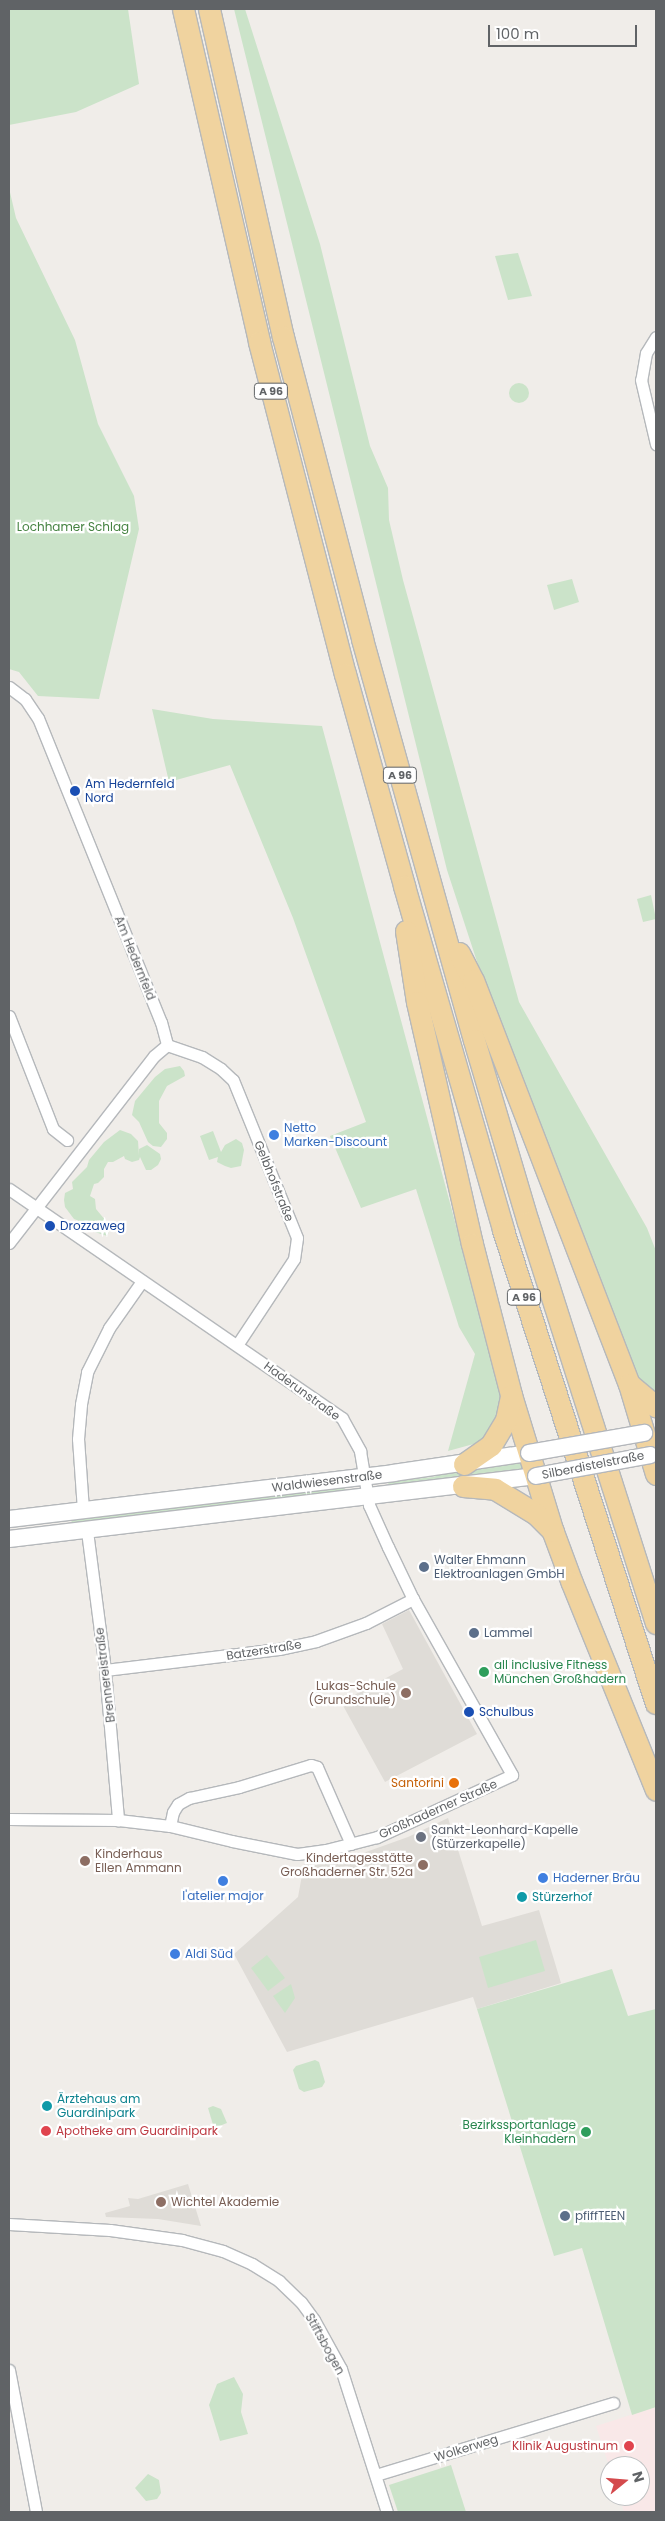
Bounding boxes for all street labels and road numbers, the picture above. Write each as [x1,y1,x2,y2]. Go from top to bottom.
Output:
road number: A 96 [254,382,288,400]
road number: A 96 [382,766,418,784]
street label: Am Hedernfeld [112,914,158,1002]
street label: Gelbhofstraße [251,1138,297,1224]
road number: A 96 [506,1288,542,1305]
street label: Haderunstraße [261,1359,343,1423]
street label: Silberdistelstraße [541,1448,645,1482]
street label: Waldwiesenstraße [271,1467,383,1495]
street label: Brennereistraße [92,1627,118,1723]
street label: Batzerstraße [225,1637,303,1663]
street label: Großhaderner Straße [377,1776,499,1842]
street label: Stiftsbogen [302,2311,348,2377]
street label: Wolkerweg [432,2431,500,2465]

